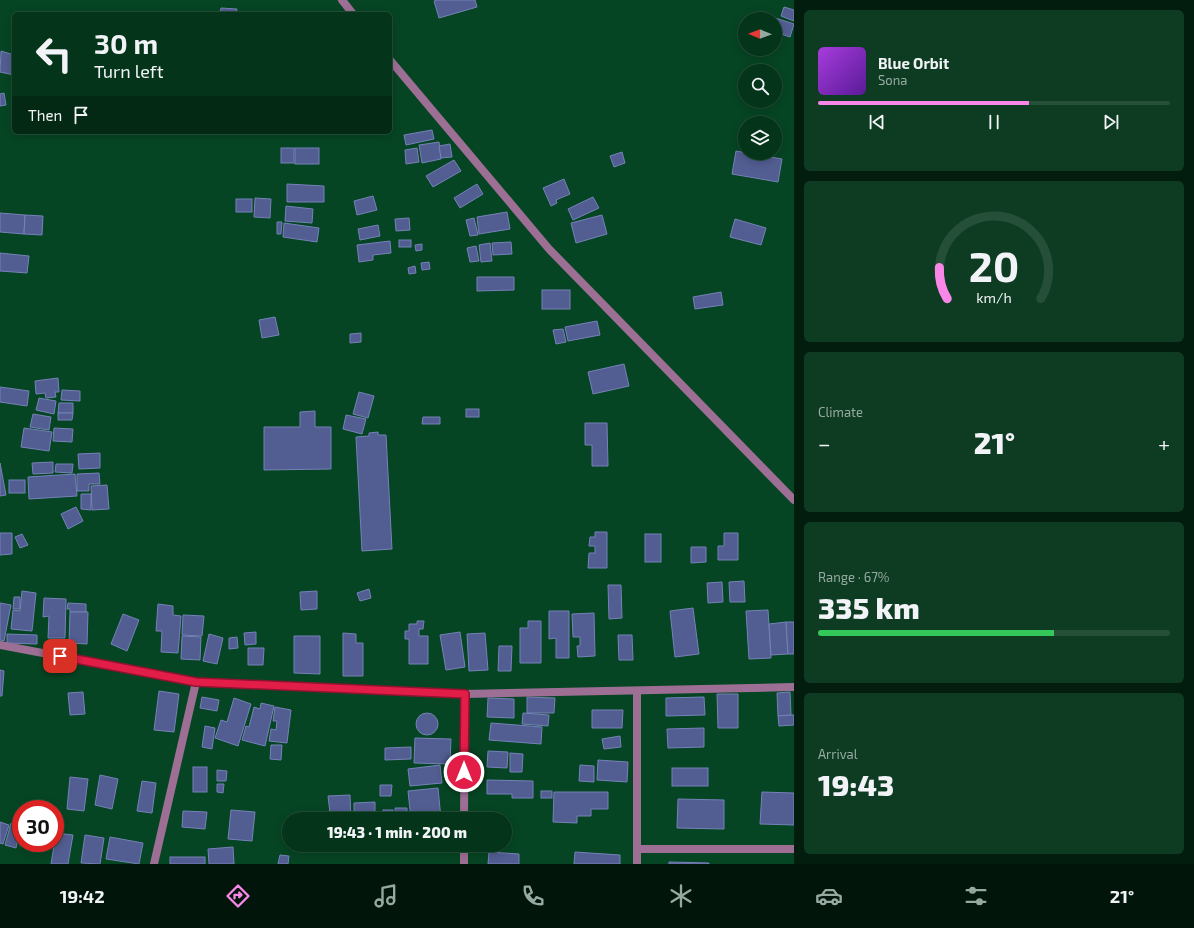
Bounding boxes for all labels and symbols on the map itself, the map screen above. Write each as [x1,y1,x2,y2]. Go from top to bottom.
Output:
north arrow [738,12,782,56]
pin [43,639,77,673]
position arrow [443,751,485,793]
speed limit sign: 30 [12,800,64,852]

